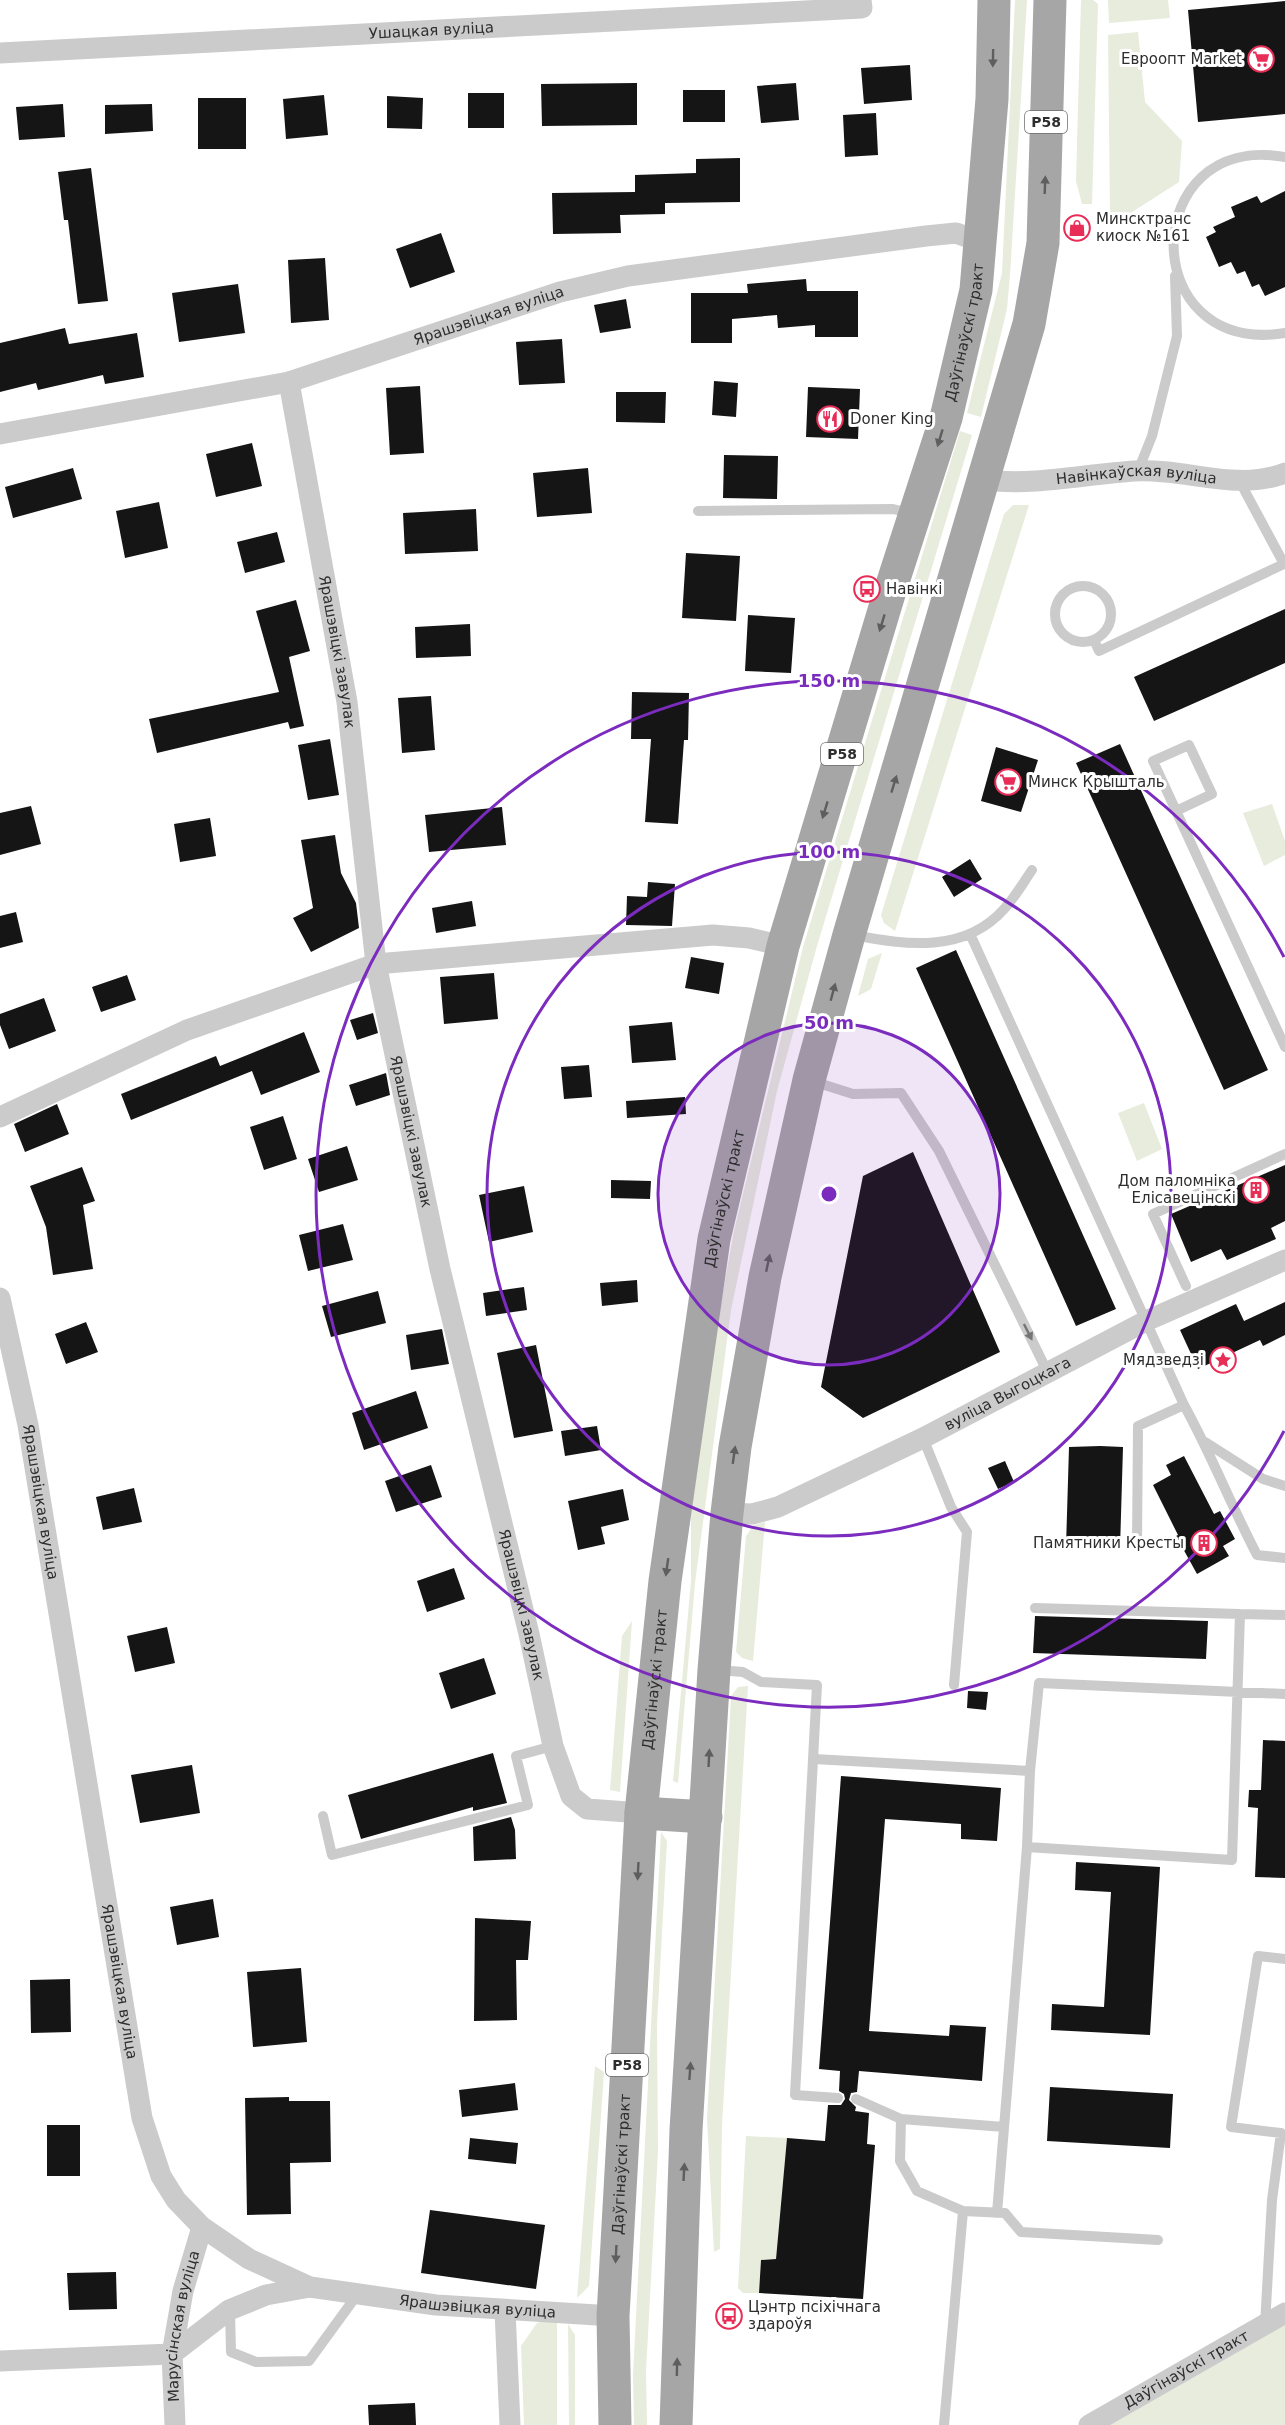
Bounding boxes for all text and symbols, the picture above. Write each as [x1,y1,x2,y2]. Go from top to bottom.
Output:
street label: Ушацкая вуліца [368,18,494,43]
supermarket icon: Евроопт Market [1246,44,1276,74]
one-way arrow [988,49,998,68]
place label: Евроопт Market [1121,50,1242,68]
road number: Р58 [1025,111,1067,133]
one-way arrow [1040,175,1049,194]
place label: Минсктранс киоск №161 [1096,210,1191,245]
shop icon: Минсктранс киоск №161 [1062,213,1092,243]
street label: Даўгінаўскі тракт [941,262,987,403]
street label: Ярашэвіцкая вуліца [411,282,566,349]
restaurant icon: Doner King [815,404,845,434]
place label: Doner King [850,410,933,428]
one-way arrow [935,429,944,447]
street label: Навінкаўская вуліца [1055,462,1218,488]
street label: Ярашэвіцкі завулак [315,574,359,729]
bus stop icon: Навінкі [852,574,882,604]
place label: Навінкі [886,580,943,598]
one-way arrow [877,614,886,632]
text: 150 m [798,670,860,691]
road number: Р58 [821,743,863,765]
supermarket icon: Минск Крышталь [993,767,1023,797]
place label: Минск Крышталь [1028,773,1165,791]
one-way arrow [890,775,899,793]
one-way arrow [820,801,829,819]
text: 100 m [798,841,860,862]
one-way arrow [829,982,838,1000]
text: 50 m [804,1012,854,1033]
street label: Ярашэвіцкі завулак [386,1054,436,1209]
street label: Даўгінаўскі тракт [701,1128,749,1269]
place label: Дом паломніка Елісавецінскі [1118,1172,1236,1207]
building icon: Дом паломніка Елісавецінскі [1241,1175,1271,1205]
centre of rings [819,1184,839,1204]
one-way arrow [764,1253,773,1272]
one-way arrow [1023,1324,1033,1341]
place icon: Мядзведзі [1208,1345,1238,1375]
place label: Мядзведзі [1123,1351,1204,1369]
street label: вуліца Выгоцкага [941,1353,1074,1434]
street label: Ярашэвіцкая вуліца [19,1423,62,1581]
one-way arrow [730,1445,739,1464]
street label: Ярашэвіцкі завулак [495,1527,548,1682]
building icon: Памятники Кресты [1189,1528,1219,1558]
place label: Памятники Кресты [1033,1534,1184,1552]
one-way arrow [662,1558,671,1577]
street label: Даўгінаўскі тракт [639,1608,671,1751]
one-way arrow [705,1749,714,1768]
one-way arrow [634,1862,643,1881]
street label: Ярашэвіцкая вуліца [98,1902,141,2061]
road number: Р58 [606,2054,648,2076]
one-way arrow [685,2062,694,2081]
street label: Даўгінаўскі тракт [609,2093,634,2235]
one-way arrow [680,2162,689,2181]
one-way arrow [612,2245,621,2264]
street label: Марусінская вуліца [163,2248,204,2402]
street label: Ярашэвіцкая вуліца [398,2291,557,2321]
place label: Цэнтр псіхічнага здароўя [748,2298,881,2333]
bus stop icon: Цэнтр псіхічнага здароўя [714,2301,744,2331]
street label: Даўгінаўскі тракт [1120,2326,1252,2412]
one-way arrow [672,2357,681,2376]

